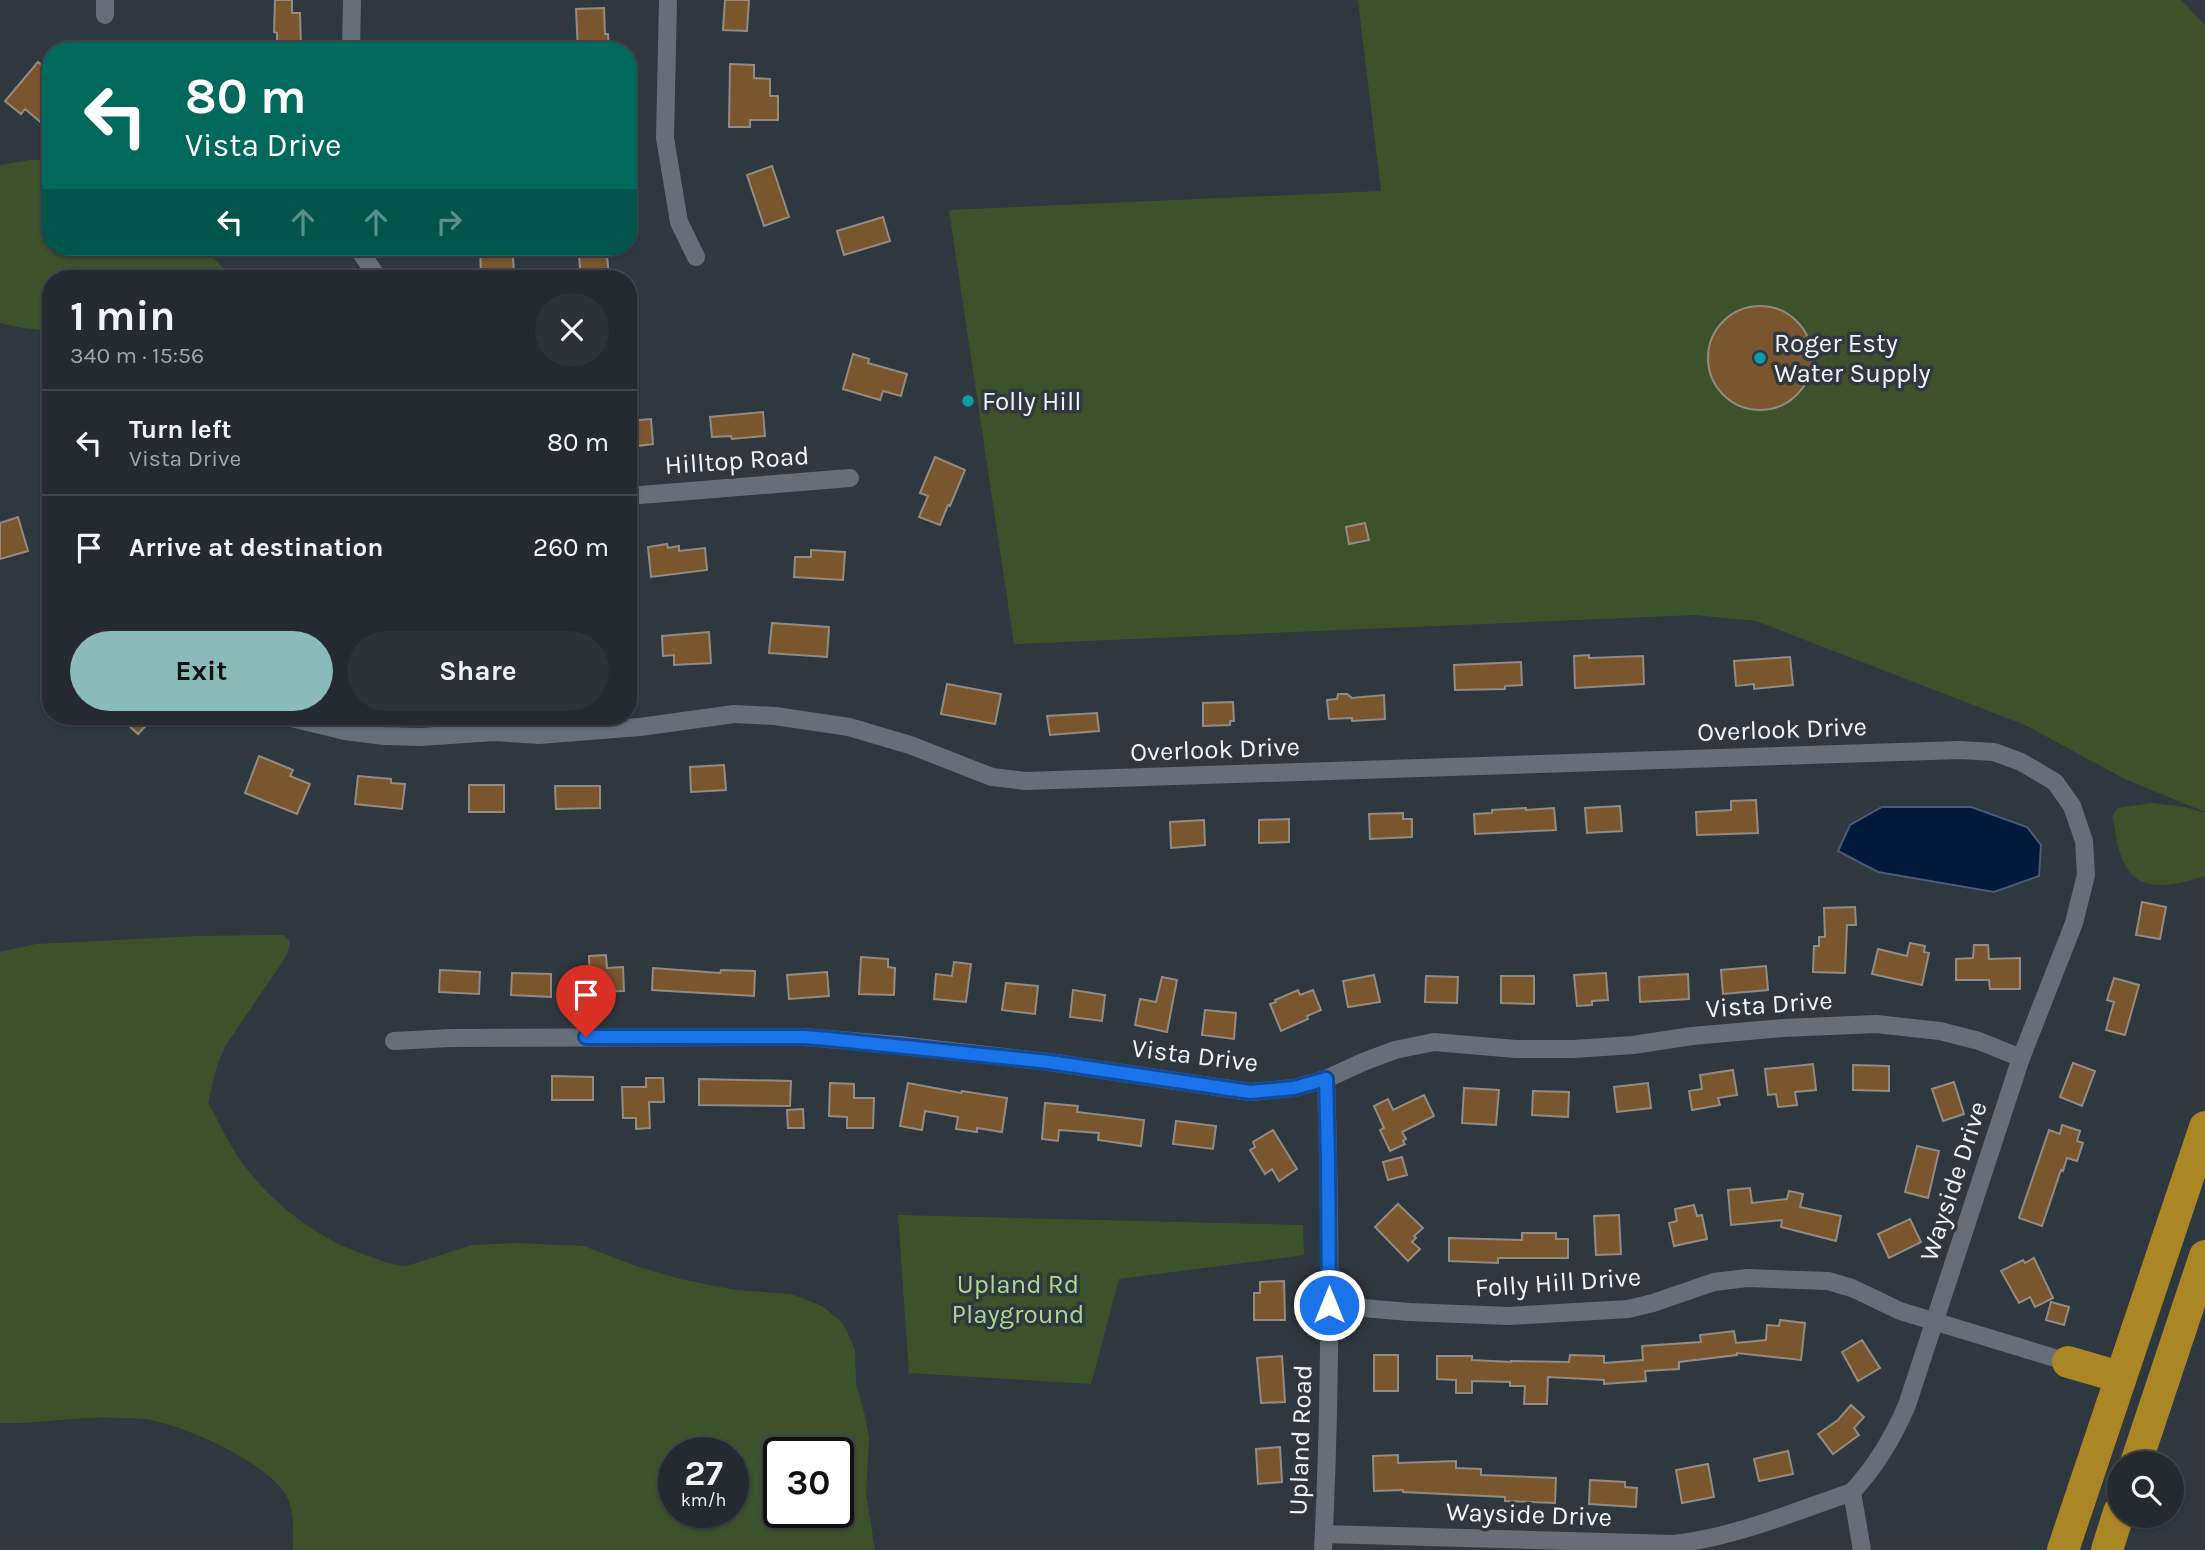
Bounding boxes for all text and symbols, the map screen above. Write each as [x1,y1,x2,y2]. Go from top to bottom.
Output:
text: 80 m [185,68,307,125]
icon: left [70,70,161,161]
text: Vista Drive [185,127,341,164]
icon: left [211,203,249,241]
icon: ahead [284,203,322,241]
icon: ahead [357,203,395,241]
icon: right [430,203,468,241]
text: 1 min [70,291,175,341]
button: close [535,293,609,367]
place label: Roger Esty Water Supply [1774,328,1931,389]
text: 340 m · 15:56 [70,342,204,369]
marker: Roger Esty Water Supply [1752,350,1768,366]
place label: Folly Hill [982,386,1082,417]
marker: Folly Hill [960,393,976,409]
text: Turn left [129,414,231,445]
icon: left [70,424,108,462]
text: 80 m [547,427,609,458]
street label: Hilltop Road [664,440,810,481]
text: Vista Drive [129,445,241,472]
icon: arrive [70,529,108,567]
text: Arrive at destination [129,532,383,563]
text: 260 m [533,532,609,563]
button: Exit [70,631,333,711]
button: Share [347,631,609,711]
street label: Overlook Drive [1697,711,1867,748]
street label: Overlook Drive [1130,731,1300,768]
pin [556,965,616,1037]
icon: arrive [567,976,605,1014]
street label: Vista Drive [1705,985,1833,1024]
street label: Vista Drive [1130,1032,1260,1079]
street label: Wayside Drive [1913,1097,1994,1265]
street label: Folly Hill Drive [1474,1261,1642,1304]
position arrow [1292,1268,1366,1342]
park label: Upland Rd Playground [951,1269,1085,1330]
street label: Upland Road [1282,1364,1319,1516]
speed limit sign: 30 [763,1437,854,1528]
map controls [2107,1451,2184,1528]
button: search [2107,1451,2184,1528]
text: 27 [684,1453,723,1494]
text: km/h [681,1489,726,1511]
street label: Wayside Drive [1446,1496,1612,1533]

